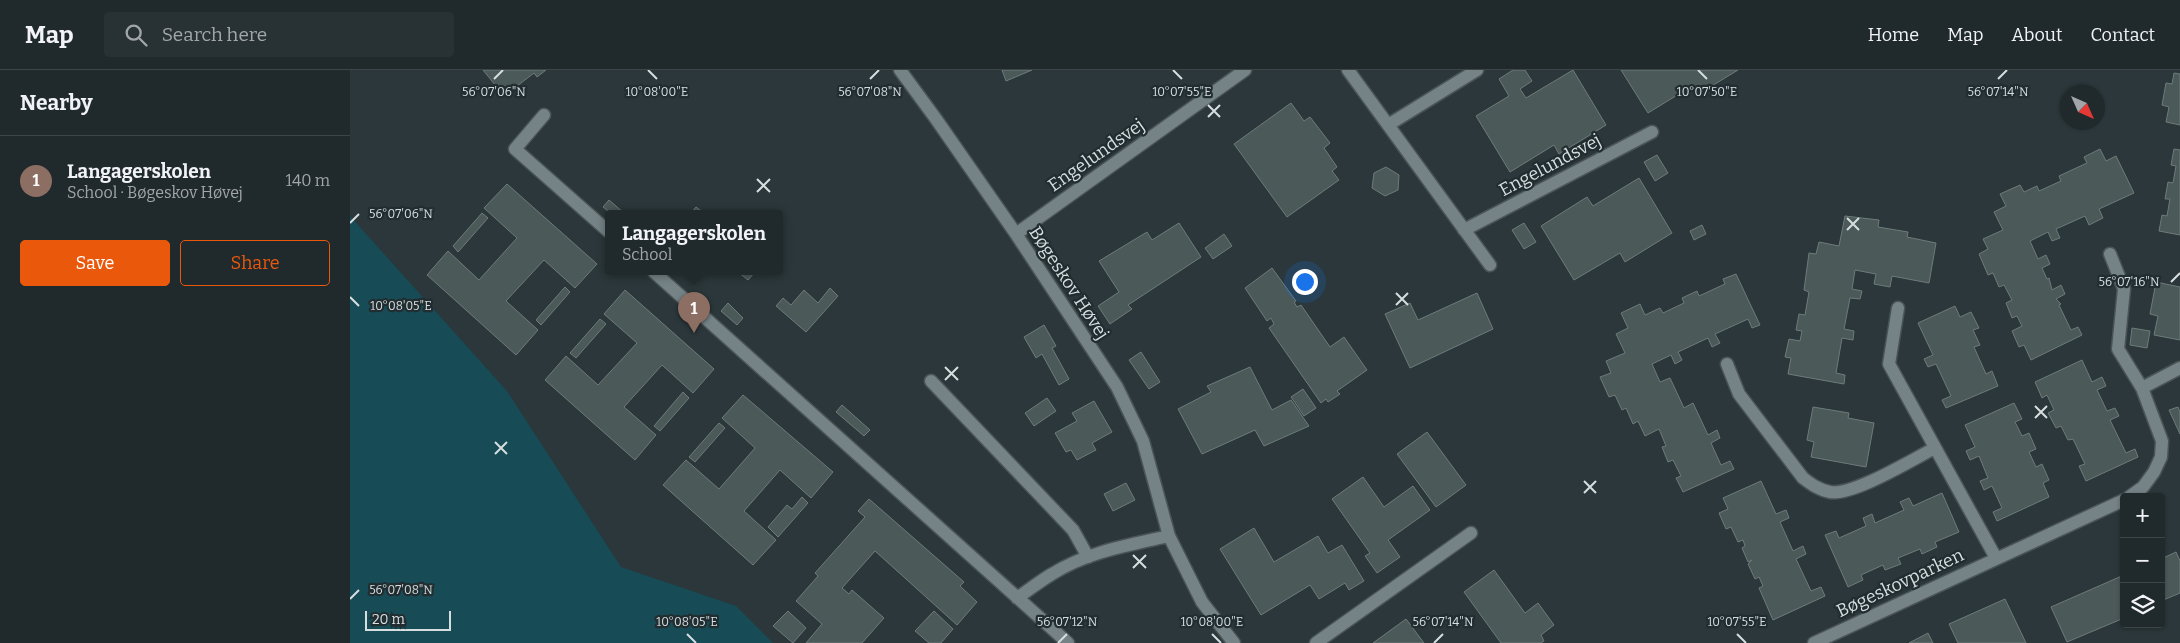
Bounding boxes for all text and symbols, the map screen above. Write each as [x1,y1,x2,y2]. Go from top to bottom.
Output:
search box [104,12,454,57]
text: Map [25,21,74,49]
icon: search [122,21,150,49]
text: Search here [162,23,267,46]
text: Home [1868,24,1919,46]
text: Map [1947,24,1983,46]
text: About [2011,24,2062,46]
text: Contact [2090,24,2155,46]
text: 56°07'06"N [462,85,526,99]
text: 10°08'00"E [626,85,688,99]
text: 56°07'08"N [838,85,902,99]
text: 10°07'55"E [1152,85,1212,99]
text: 10°07'50"E [1677,85,1737,99]
text: 56°07'14"N [1968,85,2029,99]
north arrow [2060,85,2105,130]
text: Nearby [20,90,93,116]
street label: Engelundsvej [1044,114,1148,196]
street label: Engelundsvej [1495,129,1605,201]
text: Langagerskolen [67,160,211,183]
text: 1 [33,171,39,190]
text: 140 m [285,171,330,190]
text: School · Bøgeskov Høvej [67,183,243,202]
text: 56°07'06"N [369,207,433,221]
popup [605,210,783,275]
text: Langagerskolen [622,222,766,245]
street label: Bøgeskov Høvej [1024,222,1114,344]
button: Save [20,240,170,286]
button: Share [180,240,330,286]
text: School [622,245,672,264]
your location [1292,269,1318,295]
text: 56°07'16"N [2099,275,2160,289]
pin: 1 [678,292,710,333]
text: 10°08'05"E [370,299,432,313]
map controls [2120,493,2165,628]
button: + [2120,493,2165,538]
button: − [2120,538,2165,583]
street label: Bøgeskovparken [1833,544,1968,622]
text: 56°07'08"N [369,583,433,597]
button: layers [2120,583,2165,628]
scale bar [365,608,451,631]
text: 20 m [372,611,405,628]
text: 10°08'05"E [656,615,718,629]
text: 56°07'12"N [1037,615,1098,629]
text: 10°08'00"E [1181,615,1243,629]
text: 56°07'14"N [1413,615,1474,629]
text: 10°07'55"E [1707,615,1767,629]

